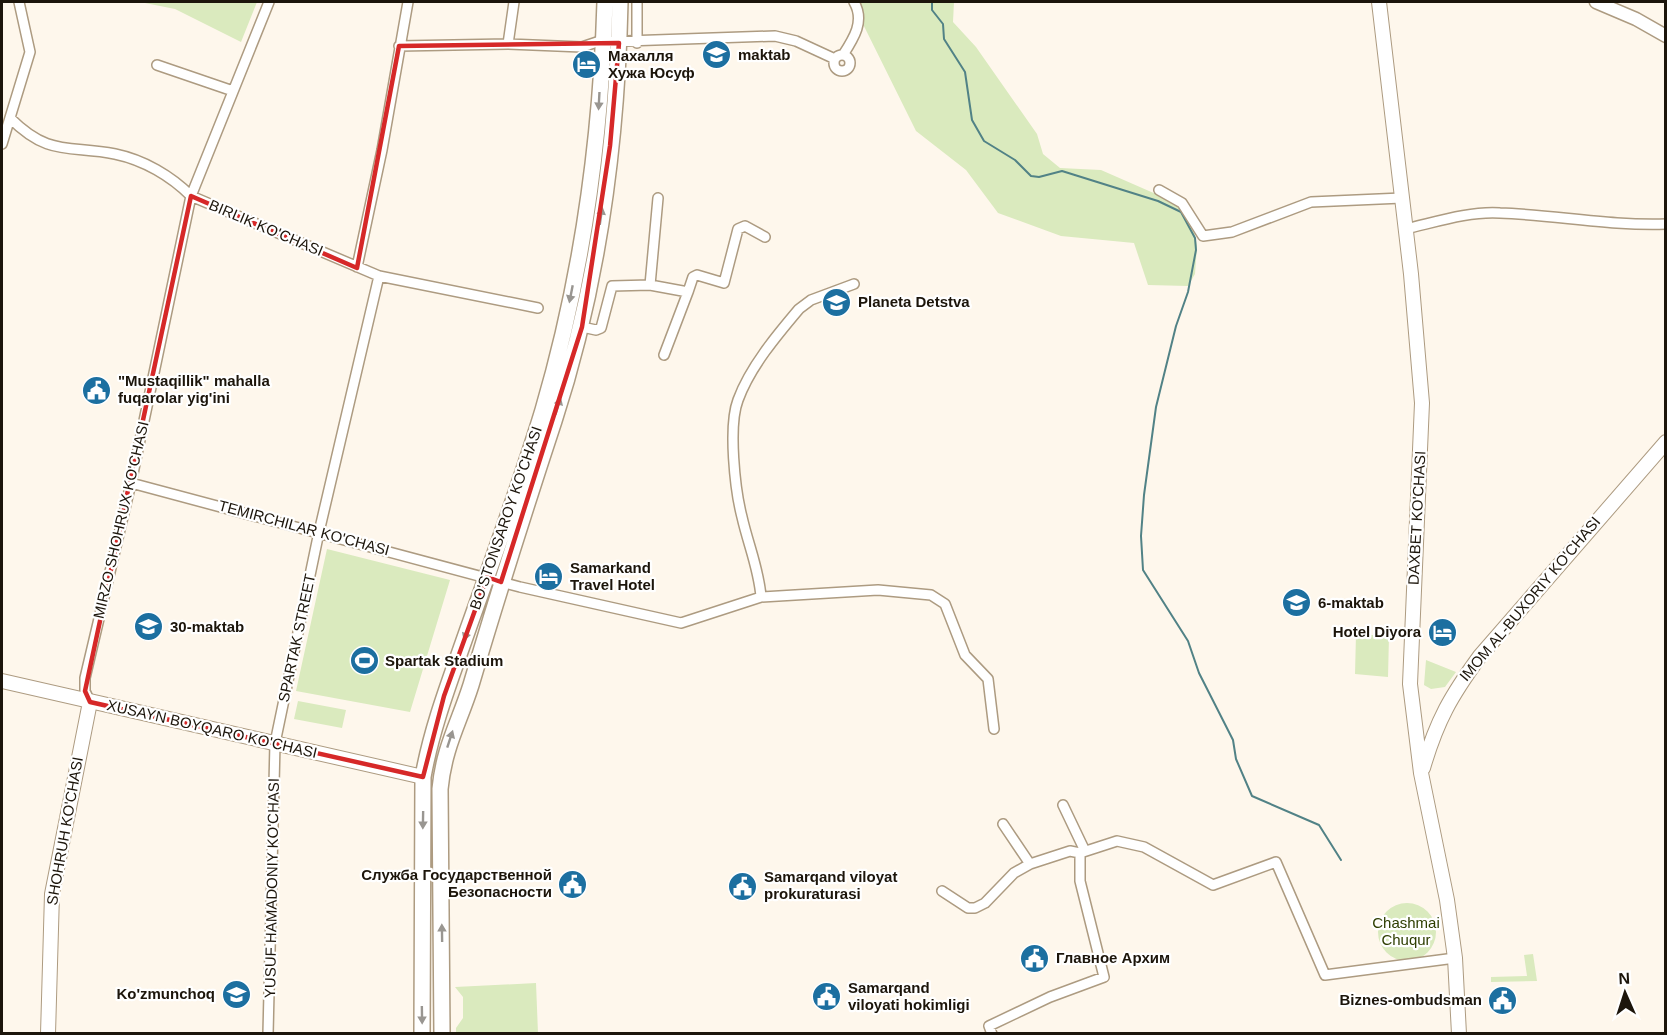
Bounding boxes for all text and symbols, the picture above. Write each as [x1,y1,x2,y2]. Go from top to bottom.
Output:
school or university icon: maktab [701,39,733,71]
place label: maktab [738,46,791,63]
place label: Махалля Хужа Юсуф [608,47,695,81]
hotel icon: Махалля Хужа Юсуф [571,49,603,81]
one-way arrow [594,91,603,110]
street label: BIRLIK KO'CHASI [207,196,326,259]
one-way arrow [596,207,605,226]
one-way arrow [566,284,575,303]
school or university icon: Planeta Detstva [821,286,853,318]
place label: Planeta Detstva [858,293,970,310]
place label: "Mustaqillik" mahalla fuqarolar yig'ini [118,372,270,406]
public building icon: "Mustaqillik" mahalla fuqarolar yig'ini [81,374,113,406]
one-way arrow [554,397,563,415]
street label: MIRZO SHOHRUX KO'CHASI [90,420,152,620]
street label: BO'STONSAROY KO'CHASI [466,424,545,612]
street label: DAXBET KO'CHASI [1404,450,1429,585]
street label: TEMIRCHILAR KO'CHASI [217,497,391,559]
street label: IMOM AL-BUXORIY KO'CHASI [1456,513,1603,684]
place label: Samarkand Travel Hotel [570,559,655,593]
hotel icon: Samarkand Travel Hotel [533,561,565,593]
street label: SPARTAK STREET [275,572,318,704]
school or university icon: 6-maktab [1281,587,1313,619]
place label: 6-maktab [1318,594,1384,611]
school or university icon: 30-maktab [133,611,165,643]
hotel icon: Hotel Diyora [1426,616,1458,648]
place label: 30-maktab [170,618,244,635]
one-way arrow [462,623,472,641]
place label: Hotel Diyora [1333,623,1422,640]
sports icon: Spartak Stadium [348,645,380,677]
place label: Spartak Stadium [385,652,503,669]
street label: XUSAYN BOYQARO KO'CHASI [105,696,319,761]
one-way arrow [445,730,455,748]
street label: SHOHRUH KO'CHASI [43,755,86,906]
street label: YUSUF HAMADONIY KO'CHASI [261,778,282,998]
one-way arrow [418,810,428,829]
place label: Служба Государственной Безопасности [361,866,552,900]
public building icon: Служба Государственной Безопасности [557,868,589,900]
place label: Samarqand viloyat prokuraturasi [764,868,897,902]
public building icon: Samarqand viloyat prokuraturasi [727,870,759,902]
park label: Chashmai Chuqur [1372,914,1440,948]
one-way arrow [437,924,446,943]
public building icon: Главное Архим [1019,942,1051,974]
place label: Главное Архим [1056,949,1170,966]
north arrow [1595,963,1655,1023]
text: N [1618,970,1630,987]
school or university icon: Ko'zmunchoq [220,978,252,1010]
place label: Samarqand viloyati hokimligi [848,979,970,1013]
public building icon: Samarqand viloyati hokimligi [811,981,843,1013]
public building icon: Biznes-ombudsman [1487,984,1519,1016]
place label: Ko'zmunchoq [116,985,215,1002]
place label: Biznes-ombudsman [1339,991,1482,1008]
one-way arrow [417,1005,426,1024]

